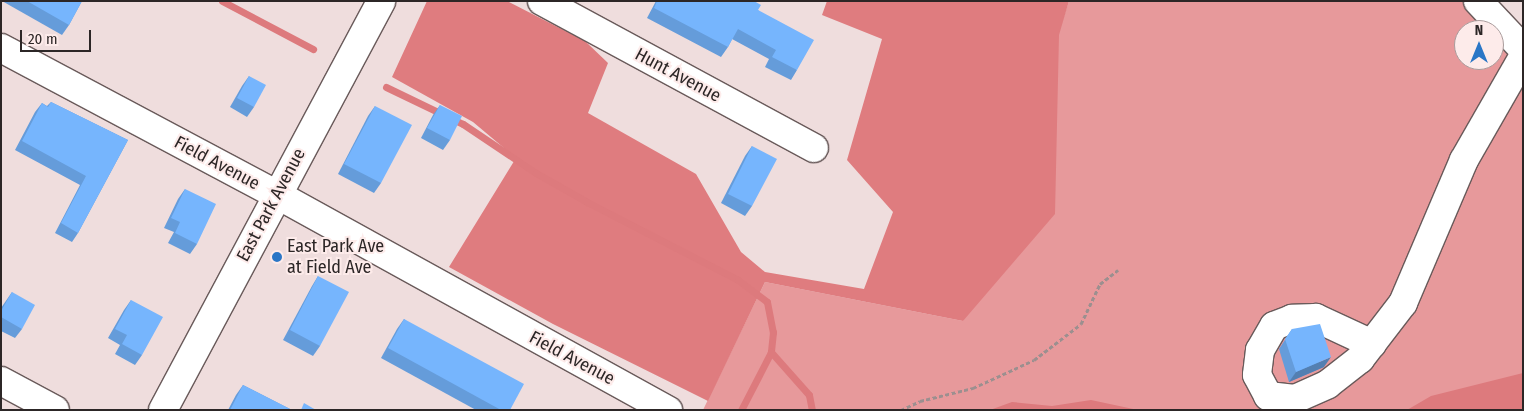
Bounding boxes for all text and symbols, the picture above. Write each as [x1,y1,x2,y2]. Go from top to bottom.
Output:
scale bar [22,20,94,52]
north arrow [1454,20,1504,70]
text: N [1475,22,1483,39]
text: 20 m [28,30,58,48]
street label: Hunt Avenue [631,43,725,107]
street label: Field Avenue [171,132,263,194]
street label: East Park Avenue [232,145,310,265]
place label: East Park Ave at Field Ave [287,236,384,278]
marker: East Park Ave at Field Ave [271,251,283,263]
street label: Field Avenue [526,327,618,389]

